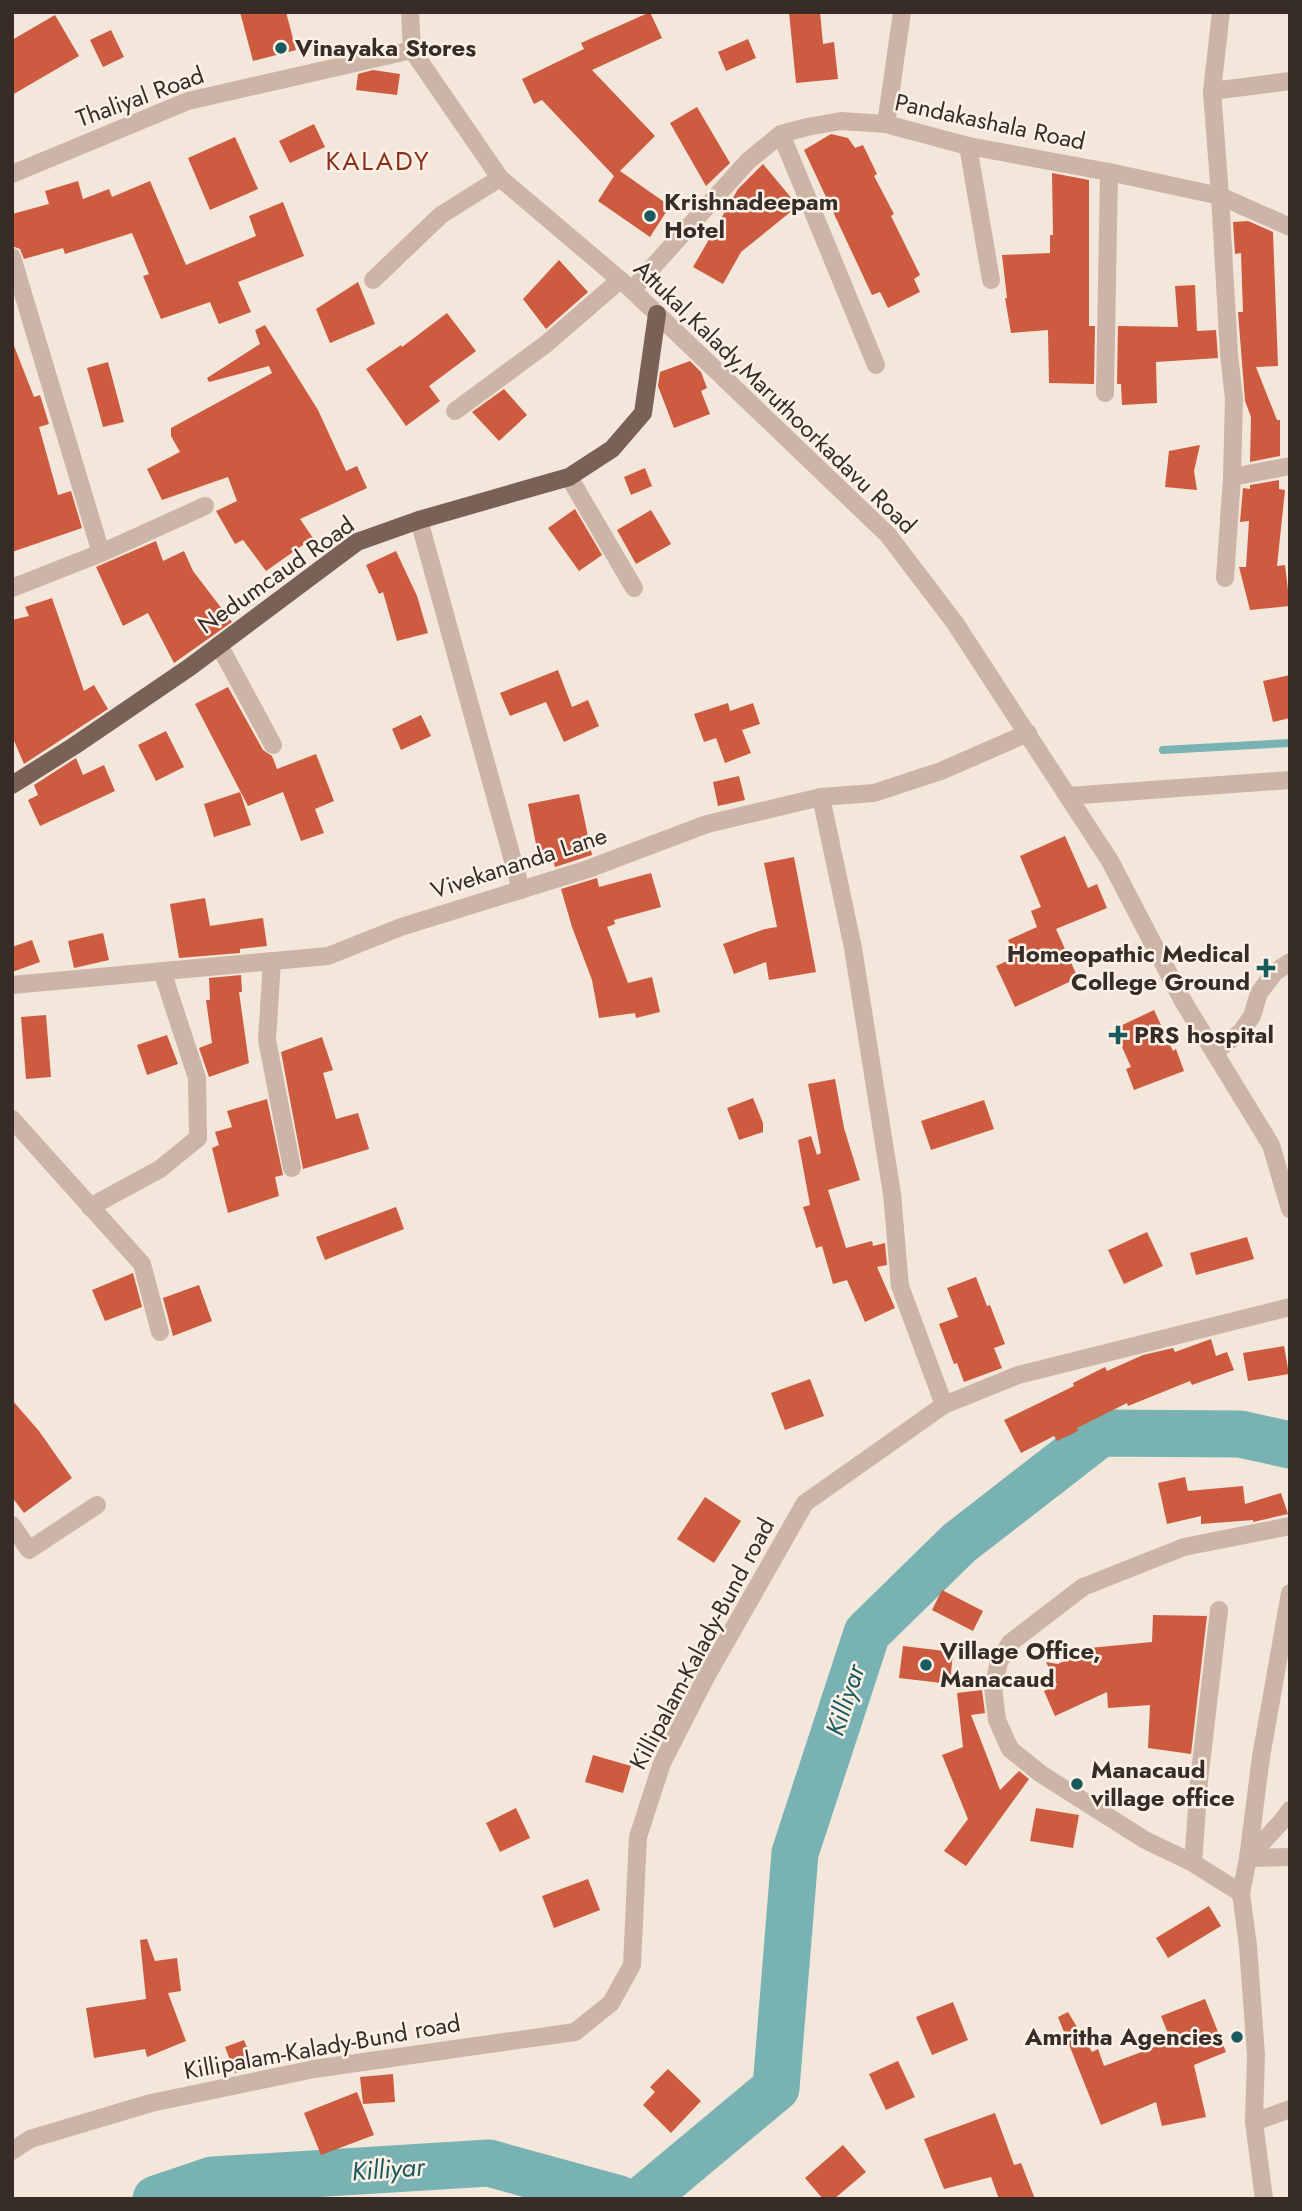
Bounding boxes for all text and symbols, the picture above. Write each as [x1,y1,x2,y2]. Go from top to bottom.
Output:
place label: Vinayaka Stores [294,30,476,65]
marker: Vinayaka Stores [273,40,289,56]
street label: Thaliyal Road [71,57,209,136]
street label: Pandakashala Road [892,84,1089,159]
district label: KALADY [326,142,430,180]
place label: Krishnadeepam Hotel [664,184,838,247]
marker: Krishnadeepam Hotel [642,208,658,224]
street label: Attukal,Kalady,Maruthoorkadavu Road [626,252,925,542]
street label: Nedumcaud Road [190,507,361,642]
street label: Vivekananda Lane [426,818,611,907]
place label: Homeopathic Medical College Ground [1007,936,1250,999]
marker: Homeopathic Medical College Ground [1256,958,1276,978]
place label: PRS hospital [1134,1017,1274,1052]
marker: PRS hospital [1108,1025,1128,1045]
street label: Killipalam-Kalady-Bund road [620,1512,783,1776]
place label: Village Office, Manacaud [939,1633,1101,1696]
marker: Village Office, Manacaud [918,1657,934,1673]
water label: Killiyar [816,1658,875,1741]
place label: Manacaud village office [1090,1752,1235,1815]
marker: Manacaud village office [1069,1776,1085,1792]
street label: Killipalam-Kalady-Bund road [181,2005,463,2088]
place label: Amritha Agencies [1024,2019,1223,2054]
marker: Amritha Agencies [1229,2029,1245,2045]
water label: Killiyar [350,2147,427,2191]

